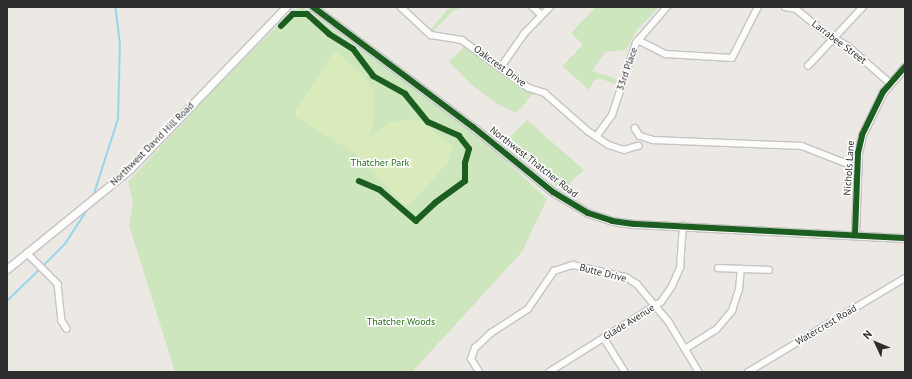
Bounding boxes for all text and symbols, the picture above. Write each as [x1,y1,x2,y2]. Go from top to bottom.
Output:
street label: Larrabee Street [809,18,869,66]
street label: Oakcrest Drive [471,43,529,89]
street label: 33rd Place [614,46,640,92]
street label: Northwest David Hill Road [108,100,196,188]
street label: Northwest Thatcher Road [487,124,581,200]
street label: Nichols Lane [841,140,857,196]
park label: Thatcher Park [351,157,409,169]
street label: Butte Drive [578,261,628,285]
street label: Glade Avenue [601,301,657,343]
street label: Watercrest Road [793,302,859,348]
park label: Thatcher Woods [367,316,435,328]
north arrow [856,323,896,363]
text: N [860,327,875,342]

